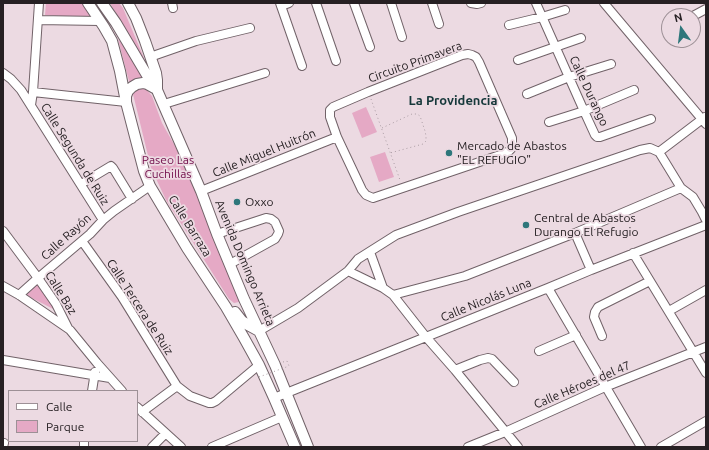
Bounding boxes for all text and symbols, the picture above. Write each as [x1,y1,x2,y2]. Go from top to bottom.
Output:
north arrow [661,8,701,48]
text: N [673,11,684,24]
street label: Circuito Primavera [366,38,464,86]
street label: Calle Durango [566,54,612,128]
district label: La Providencia [408,93,498,109]
street label: Calle Segunda de Ruiz [38,100,112,208]
street label: Calle Miguel Huitrón [210,126,318,180]
place label: Mercado de Abastos "EL REFUGIO" [457,139,567,167]
marker: Mercado de Abastos "EL REFUGIO" [444,148,454,158]
park label: Paseo Las Cuchillas [142,153,194,181]
street label: Calle Barraza [165,193,215,259]
place label: Oxxo [245,195,274,209]
marker: Oxxo [232,197,242,207]
street label: Avenida Domingo Arrieta [212,198,278,328]
street label: Calle Rayón [38,211,94,263]
place label: Central de Abastos Durango El Refugio [534,211,639,239]
marker: Central de Abastos Durango El Refugio [521,220,531,230]
street label: Calle Tercera de Ruiz [104,256,176,358]
street label: Calle Baz [42,269,80,317]
street label: Calle Nicolás Luna [439,275,533,325]
street label: Calle Héroes del 47 [532,358,632,412]
legend [8,390,138,442]
text: Calle [46,400,72,413]
text: Parque [46,420,84,433]

